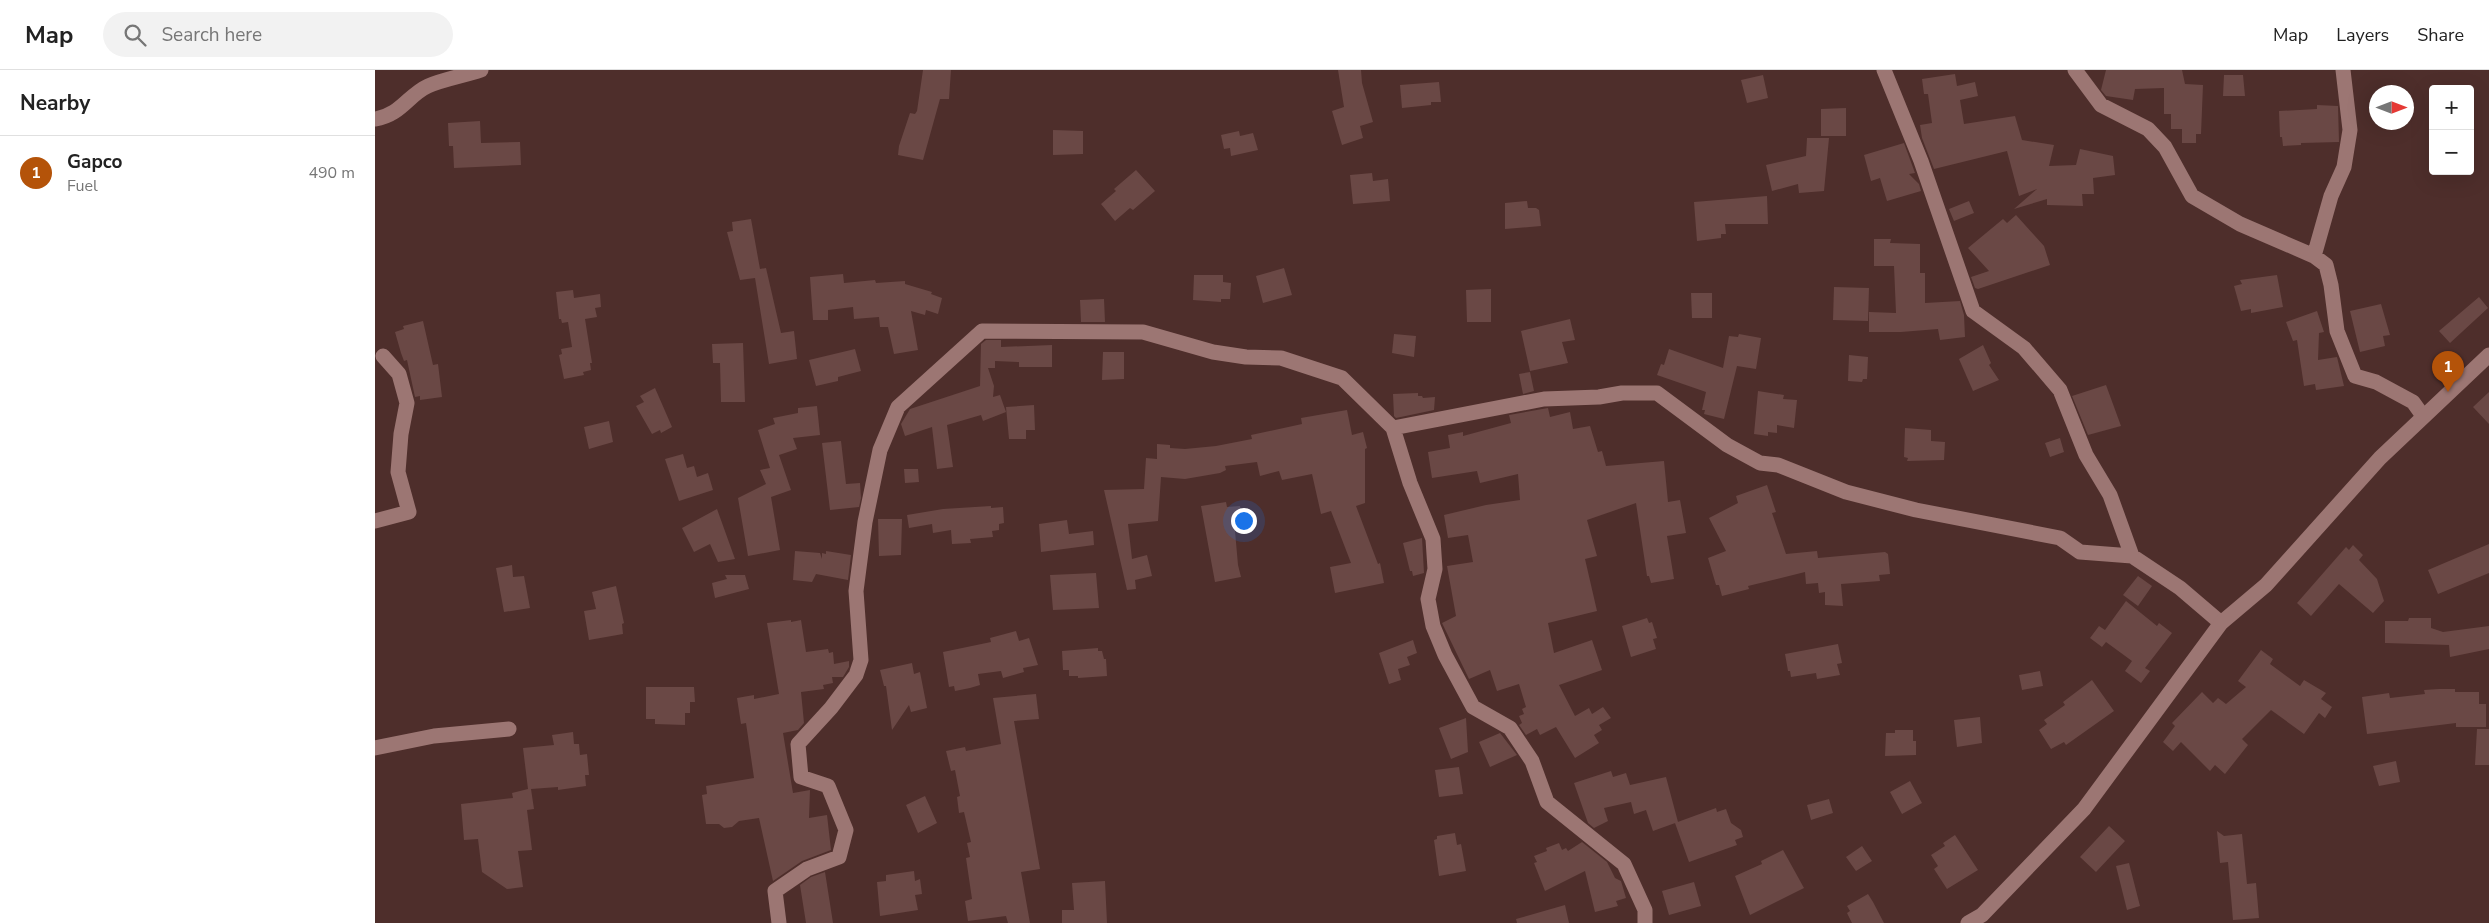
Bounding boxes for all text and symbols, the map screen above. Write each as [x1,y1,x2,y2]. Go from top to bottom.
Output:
search box [103,12,453,57]
text: Map [25,19,73,51]
icon: search [121,21,149,49]
text: Search here [161,22,262,48]
text: Map [2273,23,2308,47]
text: Layers [2336,23,2389,47]
text: Share [2417,23,2464,47]
north arrow [2369,85,2414,130]
map controls [2429,85,2474,175]
button: + [2429,85,2474,130]
text: Nearby [20,89,90,117]
button: − [2429,130,2474,175]
text: Gapco [67,149,123,175]
text: 1 [31,162,41,184]
text: 490 m [308,162,355,184]
text: Fuel [67,175,98,197]
pin: 1 [2432,351,2464,392]
your location [1231,508,1257,534]

